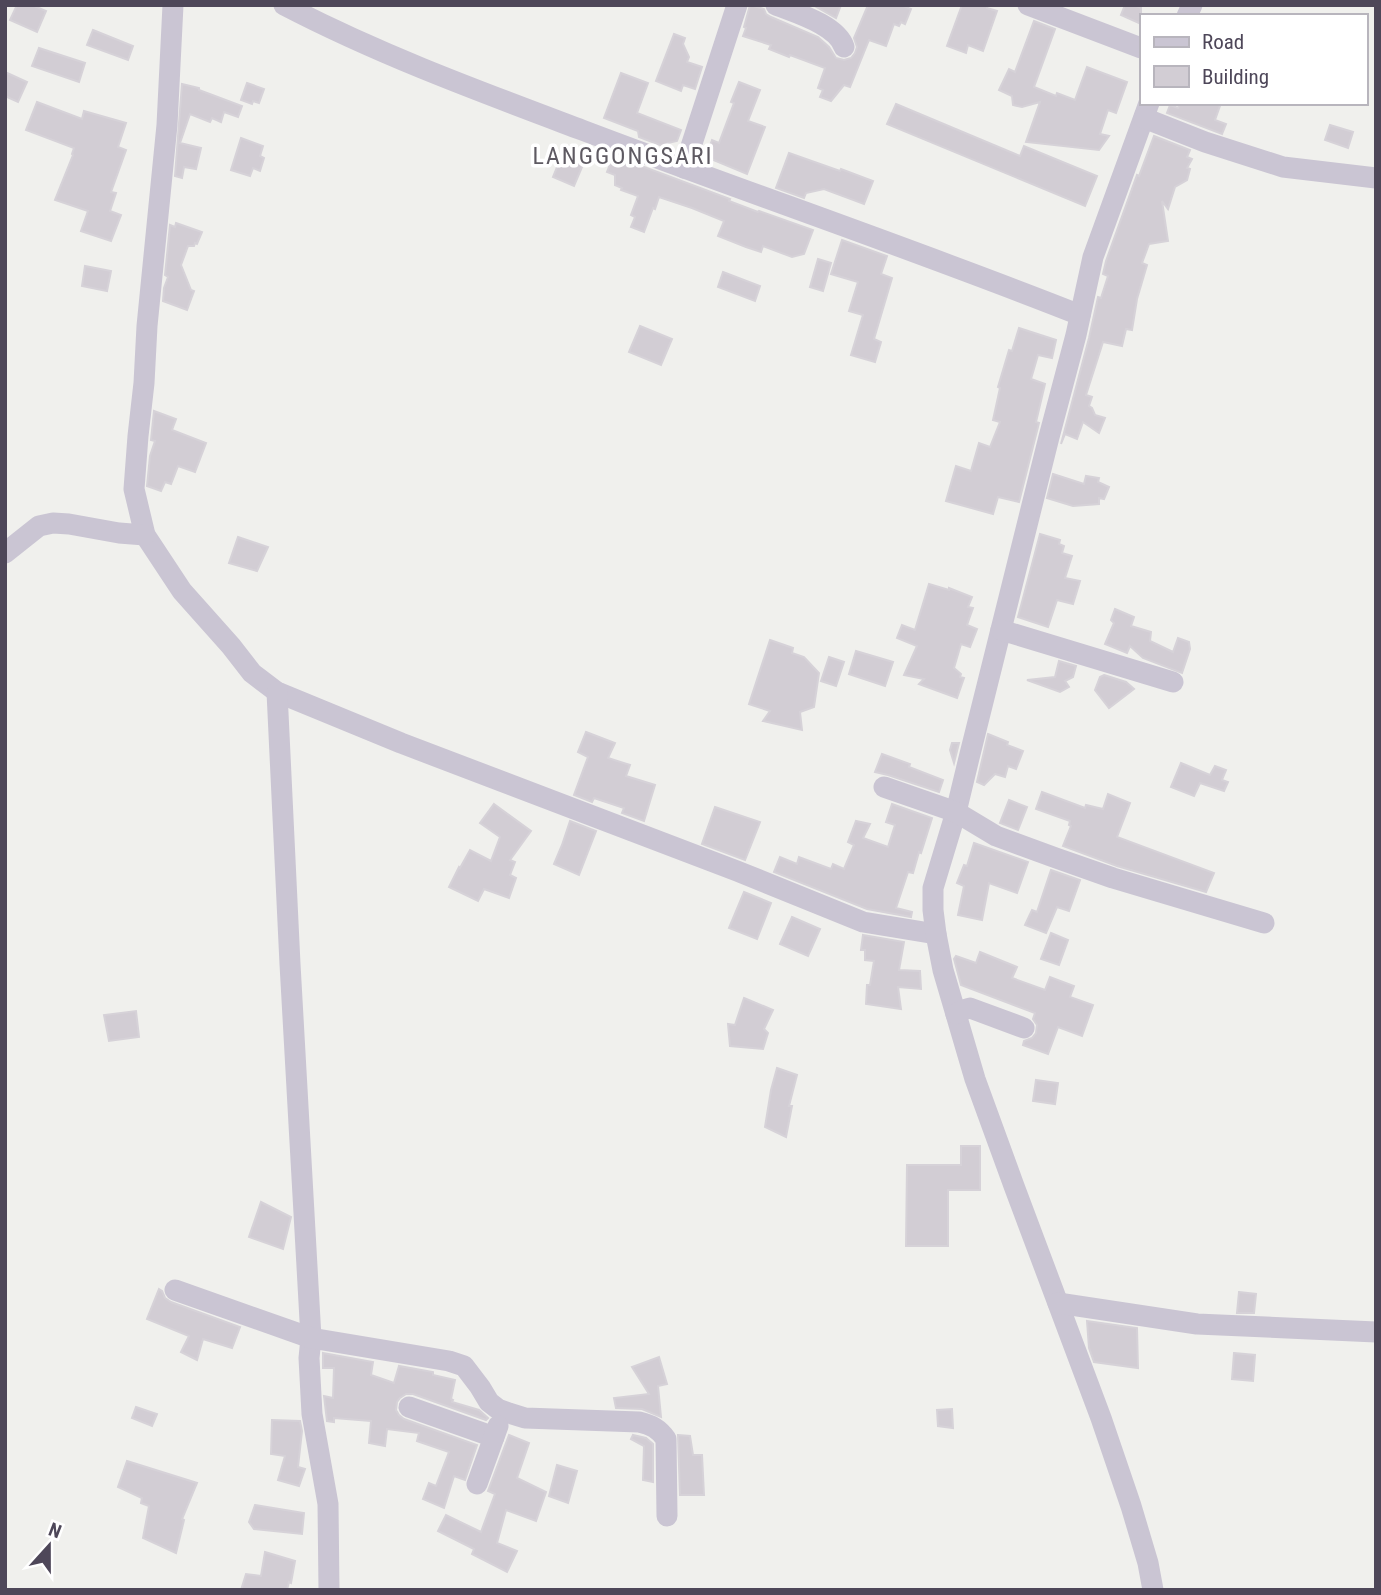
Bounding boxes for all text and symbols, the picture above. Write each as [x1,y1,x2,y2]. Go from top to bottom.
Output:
legend [1140,14,1367,105]
text: Road [1202,30,1244,54]
text: Building [1202,65,1269,89]
district label: LANGGONGSARI [532,142,714,170]
north arrow [14,1511,84,1581]
text: N [45,1518,64,1543]

